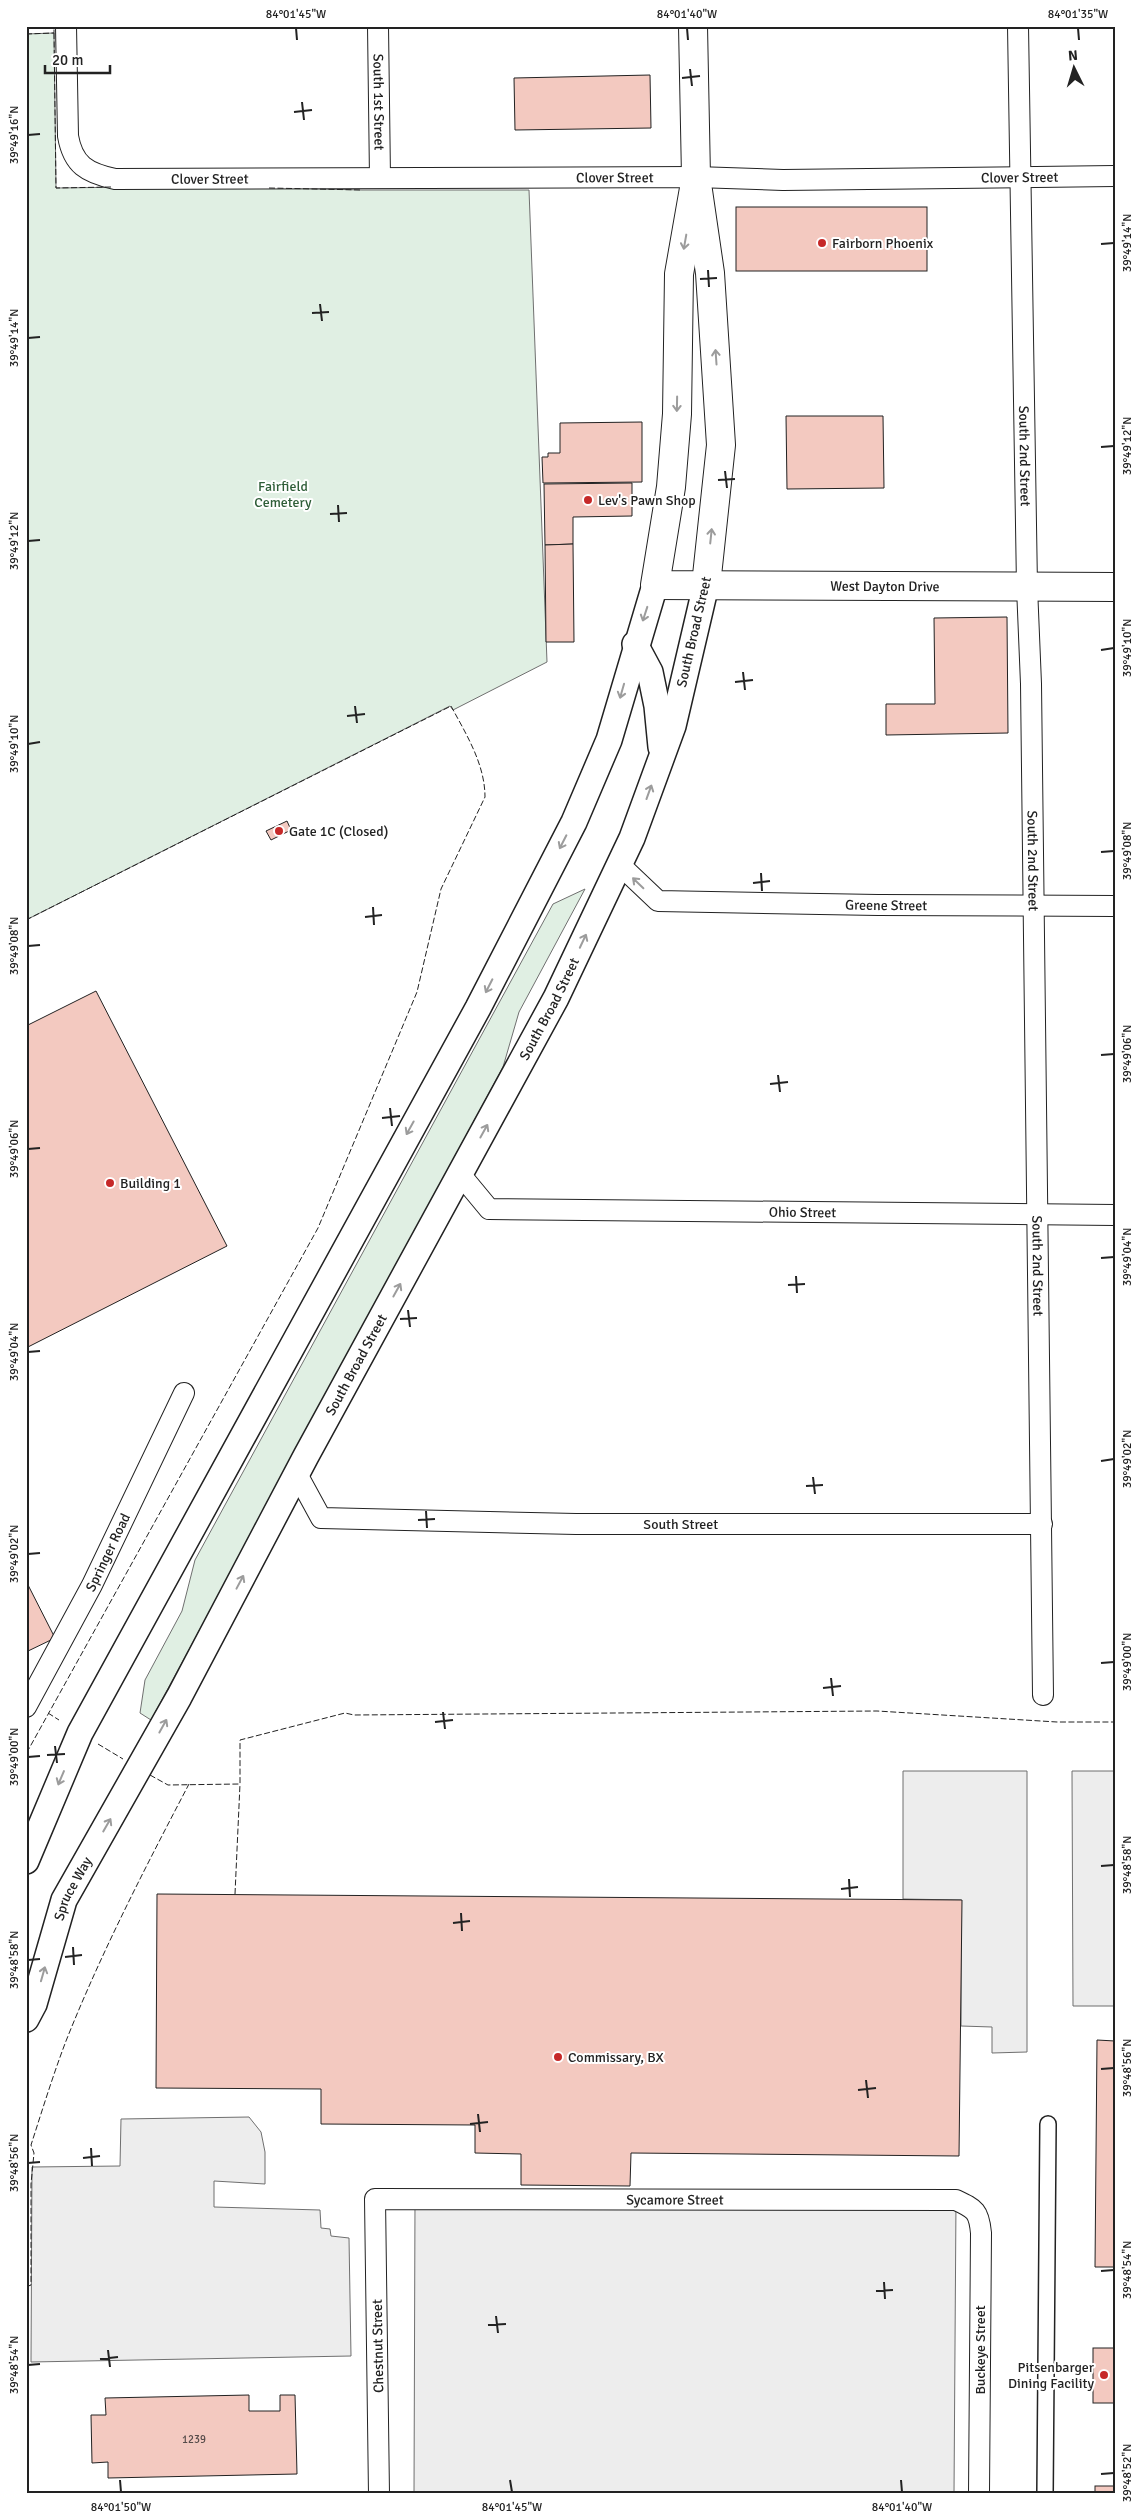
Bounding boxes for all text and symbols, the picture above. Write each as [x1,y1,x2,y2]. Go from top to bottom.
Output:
text: 84°01'45"W [266,7,326,22]
text: 84°01'40"W [657,7,717,22]
text: 84°01'35"W [1048,7,1108,22]
scale bar [45,42,110,74]
north arrow [1048,42,1098,92]
text: N [1067,47,1079,64]
text: 20 m [52,51,83,69]
street label: South 1st Street [370,54,388,150]
text: 39°49'16"N [7,106,22,164]
street label: Clover Street [981,168,1059,186]
street label: Clover Street [576,169,654,186]
street label: Clover Street [171,170,249,187]
text: 39°49'14"N [1120,214,1135,272]
one-way arrow [679,234,689,250]
place label: Fairborn Phoenix [832,235,934,252]
marker: Fairborn Phoenix [816,237,828,249]
text: 39°49'14"N [7,309,22,367]
one-way arrow [711,349,720,365]
one-way arrow [672,396,682,412]
street label: South 2nd Street [1016,406,1034,506]
text: 39°49'12"N [1120,417,1135,475]
park label: Fairfield Cemetery [254,478,312,511]
place label: Lev's Pawn Shop [598,492,696,509]
marker: Lev's Pawn Shop [582,494,594,506]
text: 39°49'12"N [7,512,22,570]
one-way arrow [707,529,716,545]
street label: South Broad Street [673,575,715,689]
street label: West Dayton Drive [830,577,940,595]
one-way arrow [640,606,649,622]
text: 39°49'10"N [1120,619,1135,677]
one-way arrow [617,682,627,698]
text: 39°49'10"N [7,715,22,773]
one-way arrow [644,784,654,800]
street label: South 2nd Street [1024,810,1042,911]
text: 39°49'08"N [1120,822,1135,880]
place label: Gate 1C (Closed) [289,823,388,840]
marker: Gate 1C (Closed) [273,825,285,837]
one-way arrow [558,834,567,849]
one-way arrow [632,877,645,889]
street label: Greene Street [845,896,927,914]
text: 39°49'08"N [7,917,22,975]
one-way arrow [579,934,588,949]
street label: South Broad Street [515,955,582,1063]
one-way arrow [484,978,493,993]
text: 39°49'06"N [1120,1025,1135,1083]
text: 39°49'06"N [7,1120,22,1178]
one-way arrow [405,1121,415,1135]
one-way arrow [479,1125,489,1139]
place label: Building 1 [120,1175,181,1192]
marker: Building 1 [104,1177,116,1189]
street label: Ohio Street [769,1203,836,1221]
street label: South 2nd Street [1029,1215,1047,1316]
text: 39°49'04"N [1120,1228,1135,1286]
one-way arrow [393,1283,402,1298]
street label: South Broad Street [321,1311,390,1418]
text: 39°49'04"N [7,1323,22,1381]
text: 39°49'02"N [1120,1430,1135,1488]
street label: Springer Road [82,1510,134,1594]
street label: South Street [643,1516,718,1533]
text: 39°49'02"N [7,1525,22,1583]
one-way arrow [235,1576,245,1590]
text: 39°49'00"N [1120,1633,1135,1691]
one-way arrow [158,1718,168,1733]
text: 39°49'00"N [7,1728,22,1786]
one-way arrow [56,1770,65,1785]
one-way arrow [102,1819,112,1833]
text: 39°48'58"N [1120,1836,1135,1894]
street label: Spruce Way [50,1853,96,1923]
text: 39°48'58"N [7,1931,22,1989]
one-way arrow [39,1966,48,1982]
text: 39°48'56"N [1120,2039,1135,2097]
place label: Commissary, BX [568,2049,664,2066]
marker: Commissary, BX [552,2051,564,2063]
text: 39°48'56"N [7,2134,22,2192]
street label: Sycamore Street [626,2191,724,2208]
text: 39°48'54"N [1120,2241,1135,2299]
street label: Chestnut Street [369,2299,387,2393]
street label: Buckeye Street [972,2305,989,2395]
text: 39°48'54"N [7,2336,22,2394]
place label: Pitsenbarger Dining Facility [1008,2359,1095,2392]
marker: Pitsenbarger Dining Facility [1098,2369,1110,2381]
house number: 1239 [182,2433,206,2446]
text: 39°48'52"N [1120,2444,1135,2502]
text: 84°01'50"W [91,2500,151,2515]
text: 84°01'45"W [482,2500,542,2515]
text: 84°01'40"W [872,2500,932,2515]

